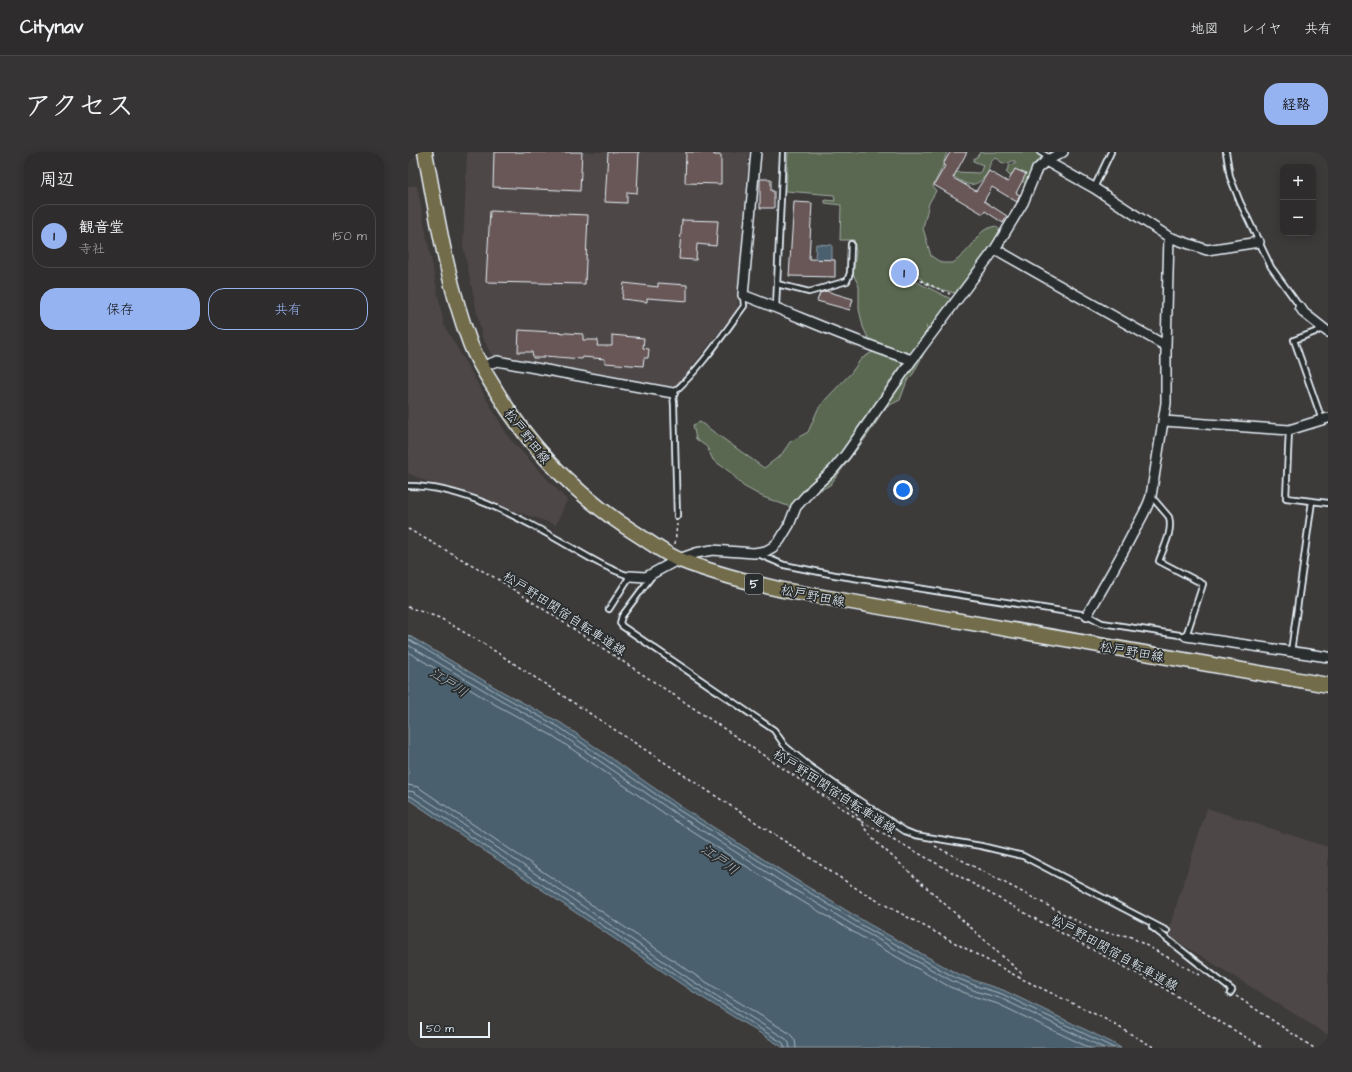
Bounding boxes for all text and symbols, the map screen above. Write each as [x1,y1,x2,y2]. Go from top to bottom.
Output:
text: Citynav [20,14,83,41]
text: 地図 [1191,19,1219,39]
text: レイヤ [1241,19,1282,39]
text: 共有 [1304,19,1332,39]
button: 経路 [1264,83,1328,125]
text: アクセス [24,87,134,126]
map controls [1280,164,1316,236]
button: + [1280,164,1316,200]
text: 周辺 [40,168,74,192]
button: − [1280,200,1316,236]
text: 観音堂 [79,217,124,238]
text: 1 [53,227,55,245]
text: 150 m [333,227,367,245]
text: 寺社 [79,240,105,258]
pin: 1 [891,258,917,288]
button: 保存 [40,288,200,330]
button: 共有 [208,288,368,330]
street label: 松戸野田線 [500,405,555,469]
your location [893,480,913,500]
street label: 松戸野田関宿自転車道線 [500,567,630,661]
road number: 5 [745,574,763,594]
street label: 松戸野田線 [779,581,847,611]
street label: 松戸野田線 [1098,637,1166,667]
water label: 江戸川 [425,663,472,703]
street label: 松戸野田関宿自転車道線 [770,745,900,839]
water label: 江戸川 [697,839,742,880]
street label: 松戸野田関宿自転車道線 [1048,910,1182,996]
scale bar [420,1020,490,1039]
text: 50 m [426,1021,454,1036]

